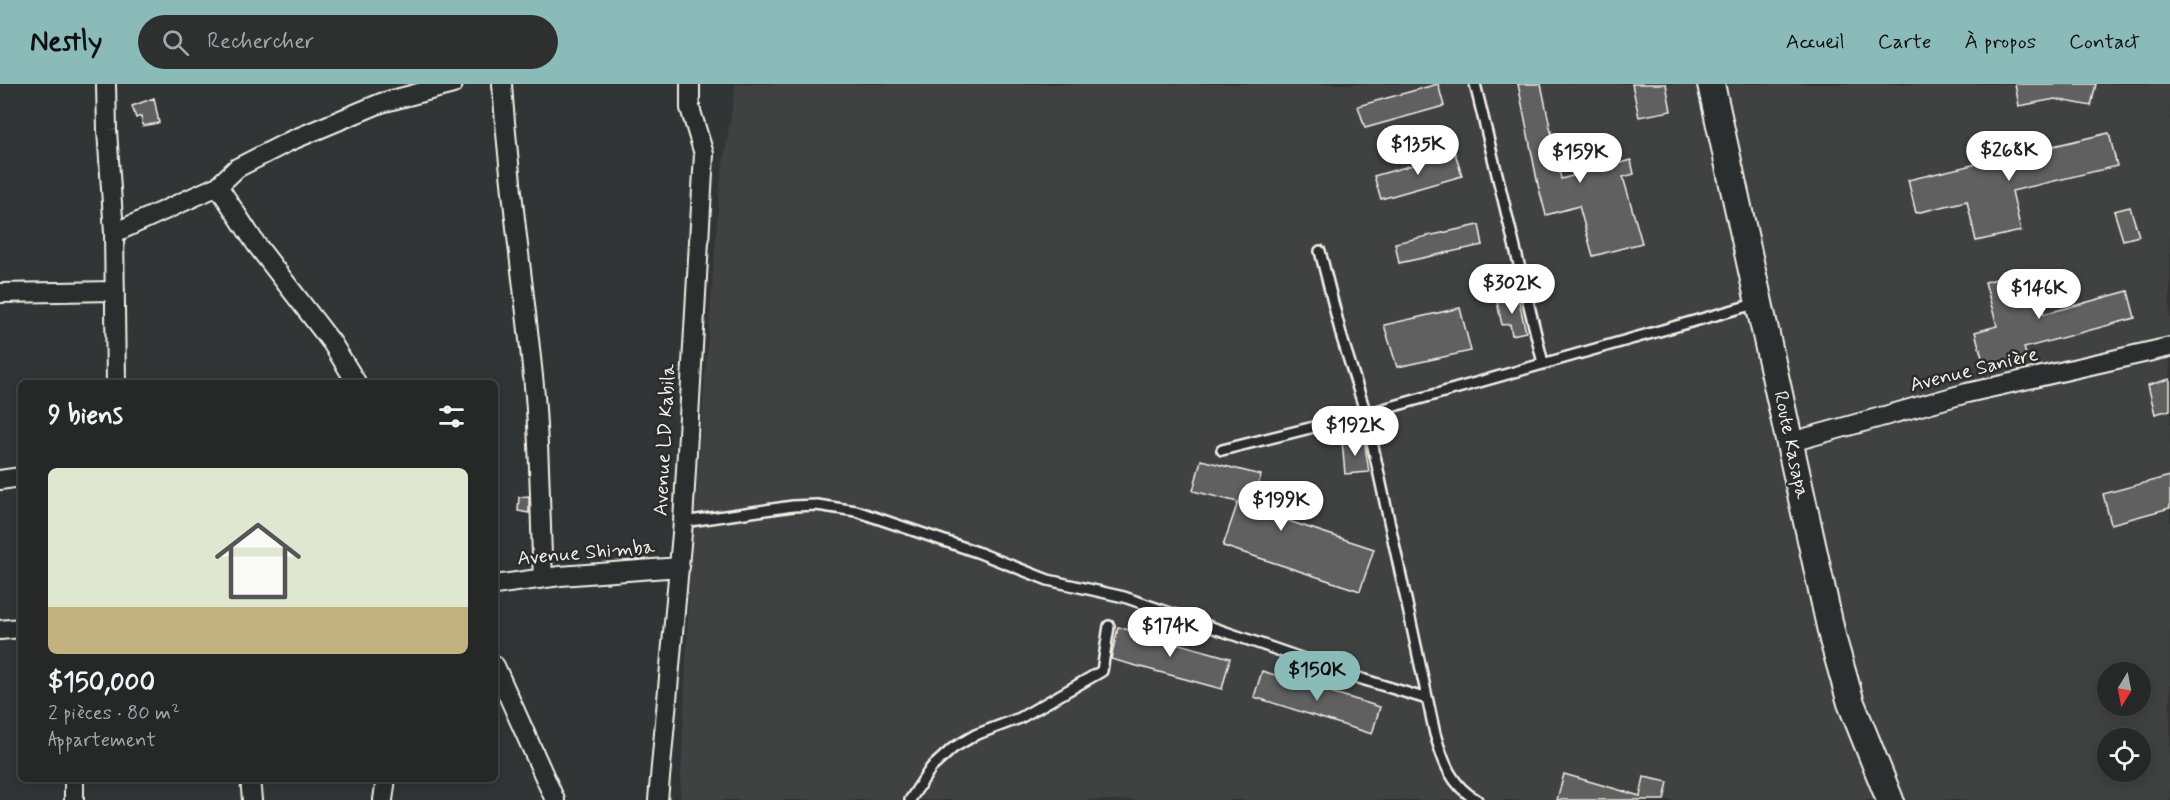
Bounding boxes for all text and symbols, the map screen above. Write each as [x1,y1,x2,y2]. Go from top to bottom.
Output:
search box [138,15,558,69]
text: Nestly [30,24,102,61]
icon: search [159,26,192,59]
text: Rechercher [207,28,314,56]
text: Accueil [1786,28,1845,56]
text: Carte [1878,28,1932,56]
text: À propos [1965,28,2036,56]
text: Contact [2069,28,2140,56]
pin: $135K [1376,125,1460,176]
text: $135K [1391,131,1445,158]
pin: $268K [1967,131,2051,182]
pin: $159K [1538,133,1622,184]
text: $268K [1980,137,2038,164]
text: $159K [1552,139,1608,166]
pin: $302K [1470,264,1554,315]
pin: $146K [1997,269,2081,320]
text: $302K [1483,270,1541,297]
text: $146K [2011,275,2067,302]
street label: Avenue Sanière [1907,341,2041,399]
street label: Avenue LD Kabila [648,362,683,517]
street label: Route Kasapa [1766,389,1816,502]
text: 9 biens [48,399,123,433]
icon: filters [435,400,468,433]
pin: $192K [1313,406,1397,457]
text: $192K [1326,412,1384,439]
pin: $199K [1239,481,1323,532]
text: $199K [1252,487,1310,514]
icon: home [204,507,312,615]
street label: Avenue Shimba [516,533,657,572]
pin: $174K [1128,607,1212,658]
text: $174K [1142,613,1198,640]
pin: $150K [1275,651,1359,702]
text: $150K [1288,657,1346,684]
north arrow [2097,662,2151,716]
map controls [2097,662,2151,782]
text: $150,000 [48,666,155,700]
text: 2 pièces · 80 m² [48,700,180,727]
text: Appartement [48,727,156,754]
button: locate [2097,728,2151,782]

